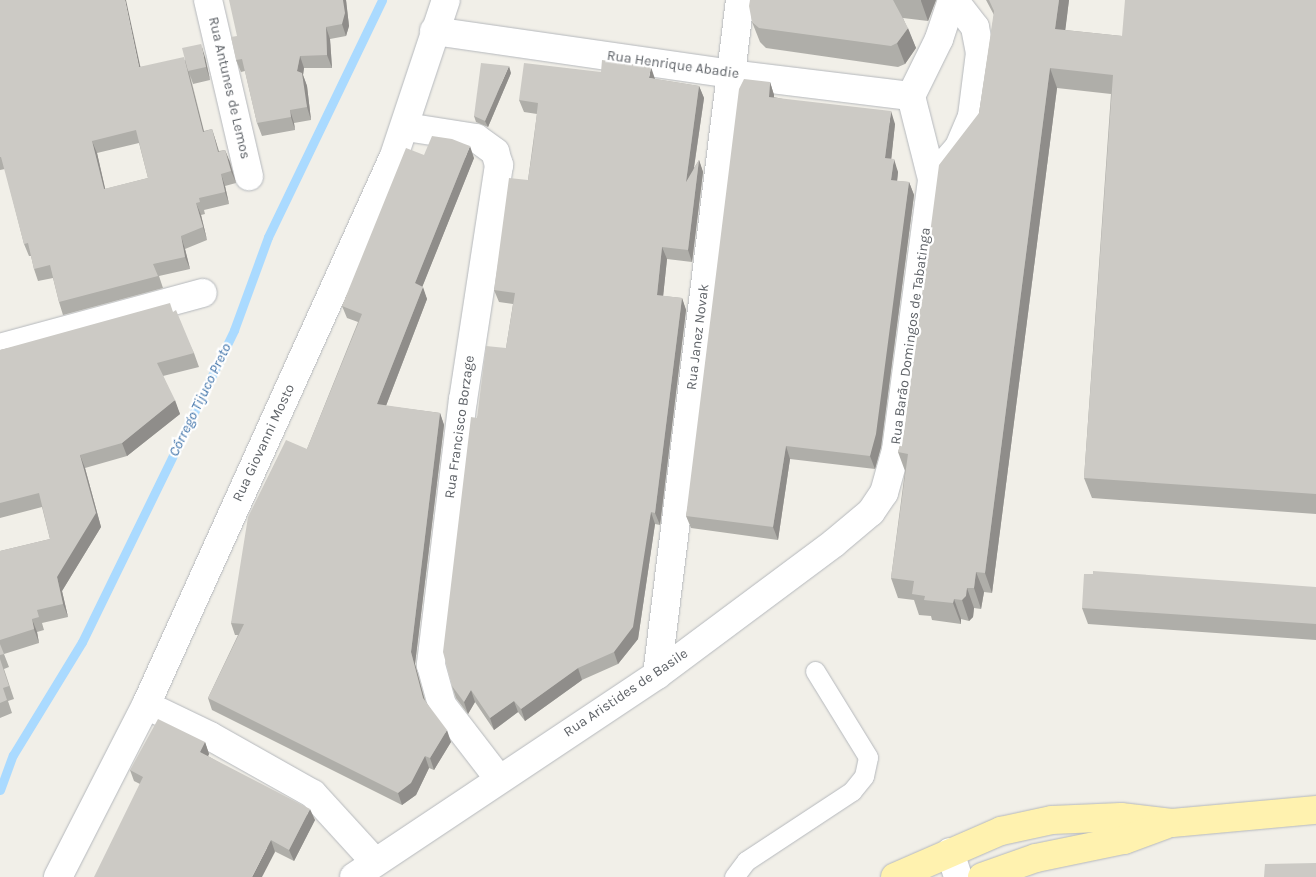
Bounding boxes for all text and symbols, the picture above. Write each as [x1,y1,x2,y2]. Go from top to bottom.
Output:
street label: Rua Antunes de Lemos [204,15,254,161]
street label: Rua Henrique Abadie [606,47,740,83]
street label: Rua Barão Domingos de Tabatinga [887,226,935,446]
street label: Rua Janez Novak [683,283,713,391]
water label: Córrego Tijuco Preto [165,340,235,460]
street label: Rua Francisco Borzage [442,354,478,500]
street label: Rua Giovanni Mosto [229,382,299,504]
street label: Rua Aristides de Basile [561,645,691,741]

